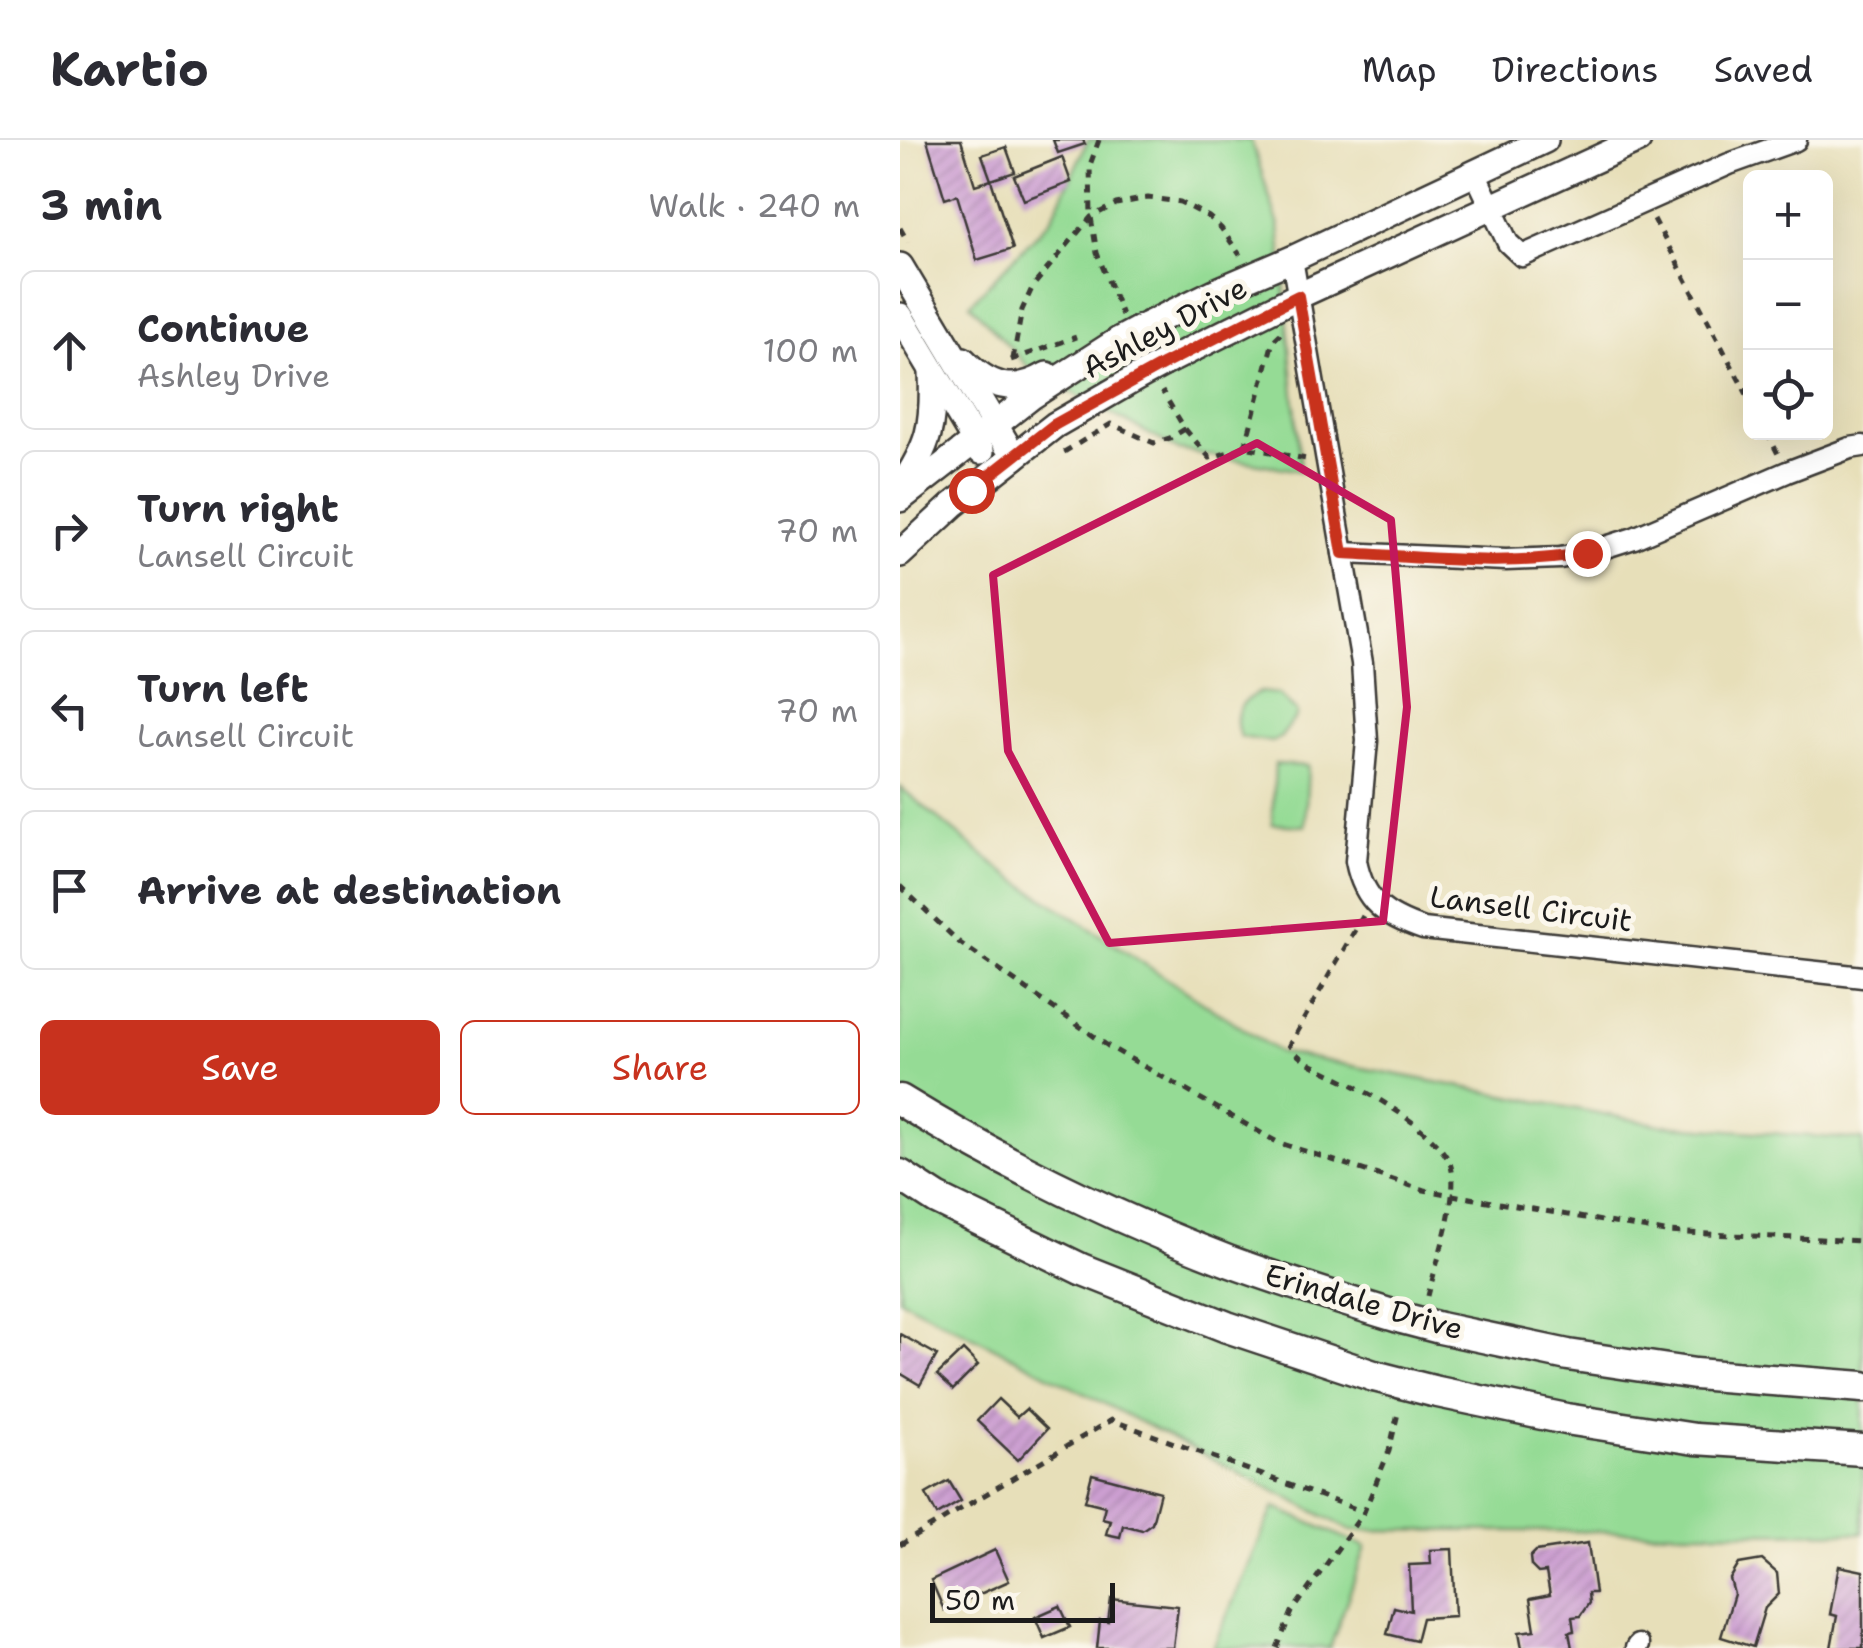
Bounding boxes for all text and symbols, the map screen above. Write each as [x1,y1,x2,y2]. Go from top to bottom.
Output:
text: Kartio [50,37,209,101]
text: Map [1362,46,1437,93]
text: Directions [1492,46,1659,93]
text: Saved [1714,46,1813,93]
map controls [1743,170,1833,440]
button: + [1743,170,1833,260]
text: 3 min [40,177,162,233]
text: Walk · 240 m [648,184,860,227]
button: − [1743,260,1833,350]
street label: Ashley Drive [1075,267,1254,388]
text: Continue [137,303,309,354]
icon: ahead [42,323,97,378]
text: 100 m [762,329,858,372]
button: locate [1743,350,1833,440]
text: Ashley Drive [137,354,330,397]
route start [949,468,995,514]
text: Turn right [137,483,339,534]
icon: right [42,503,97,558]
text: 70 m [775,509,858,552]
route end [1565,531,1611,577]
text: Lansell Circuit [137,534,354,577]
text: Turn left [137,663,309,714]
icon: left [42,683,97,738]
text: 70 m [775,689,858,732]
text: Lansell Circuit [137,714,354,757]
icon: arrive [42,863,97,918]
text: Arrive at destination [137,865,561,916]
street label: Lansell Circuit [1428,876,1635,941]
button: Save [40,1020,440,1115]
button: Share [460,1020,860,1115]
street label: Erindale Drive [1260,1254,1468,1349]
scale bar [930,1578,1115,1622]
text: 50 m [945,1581,1015,1619]

